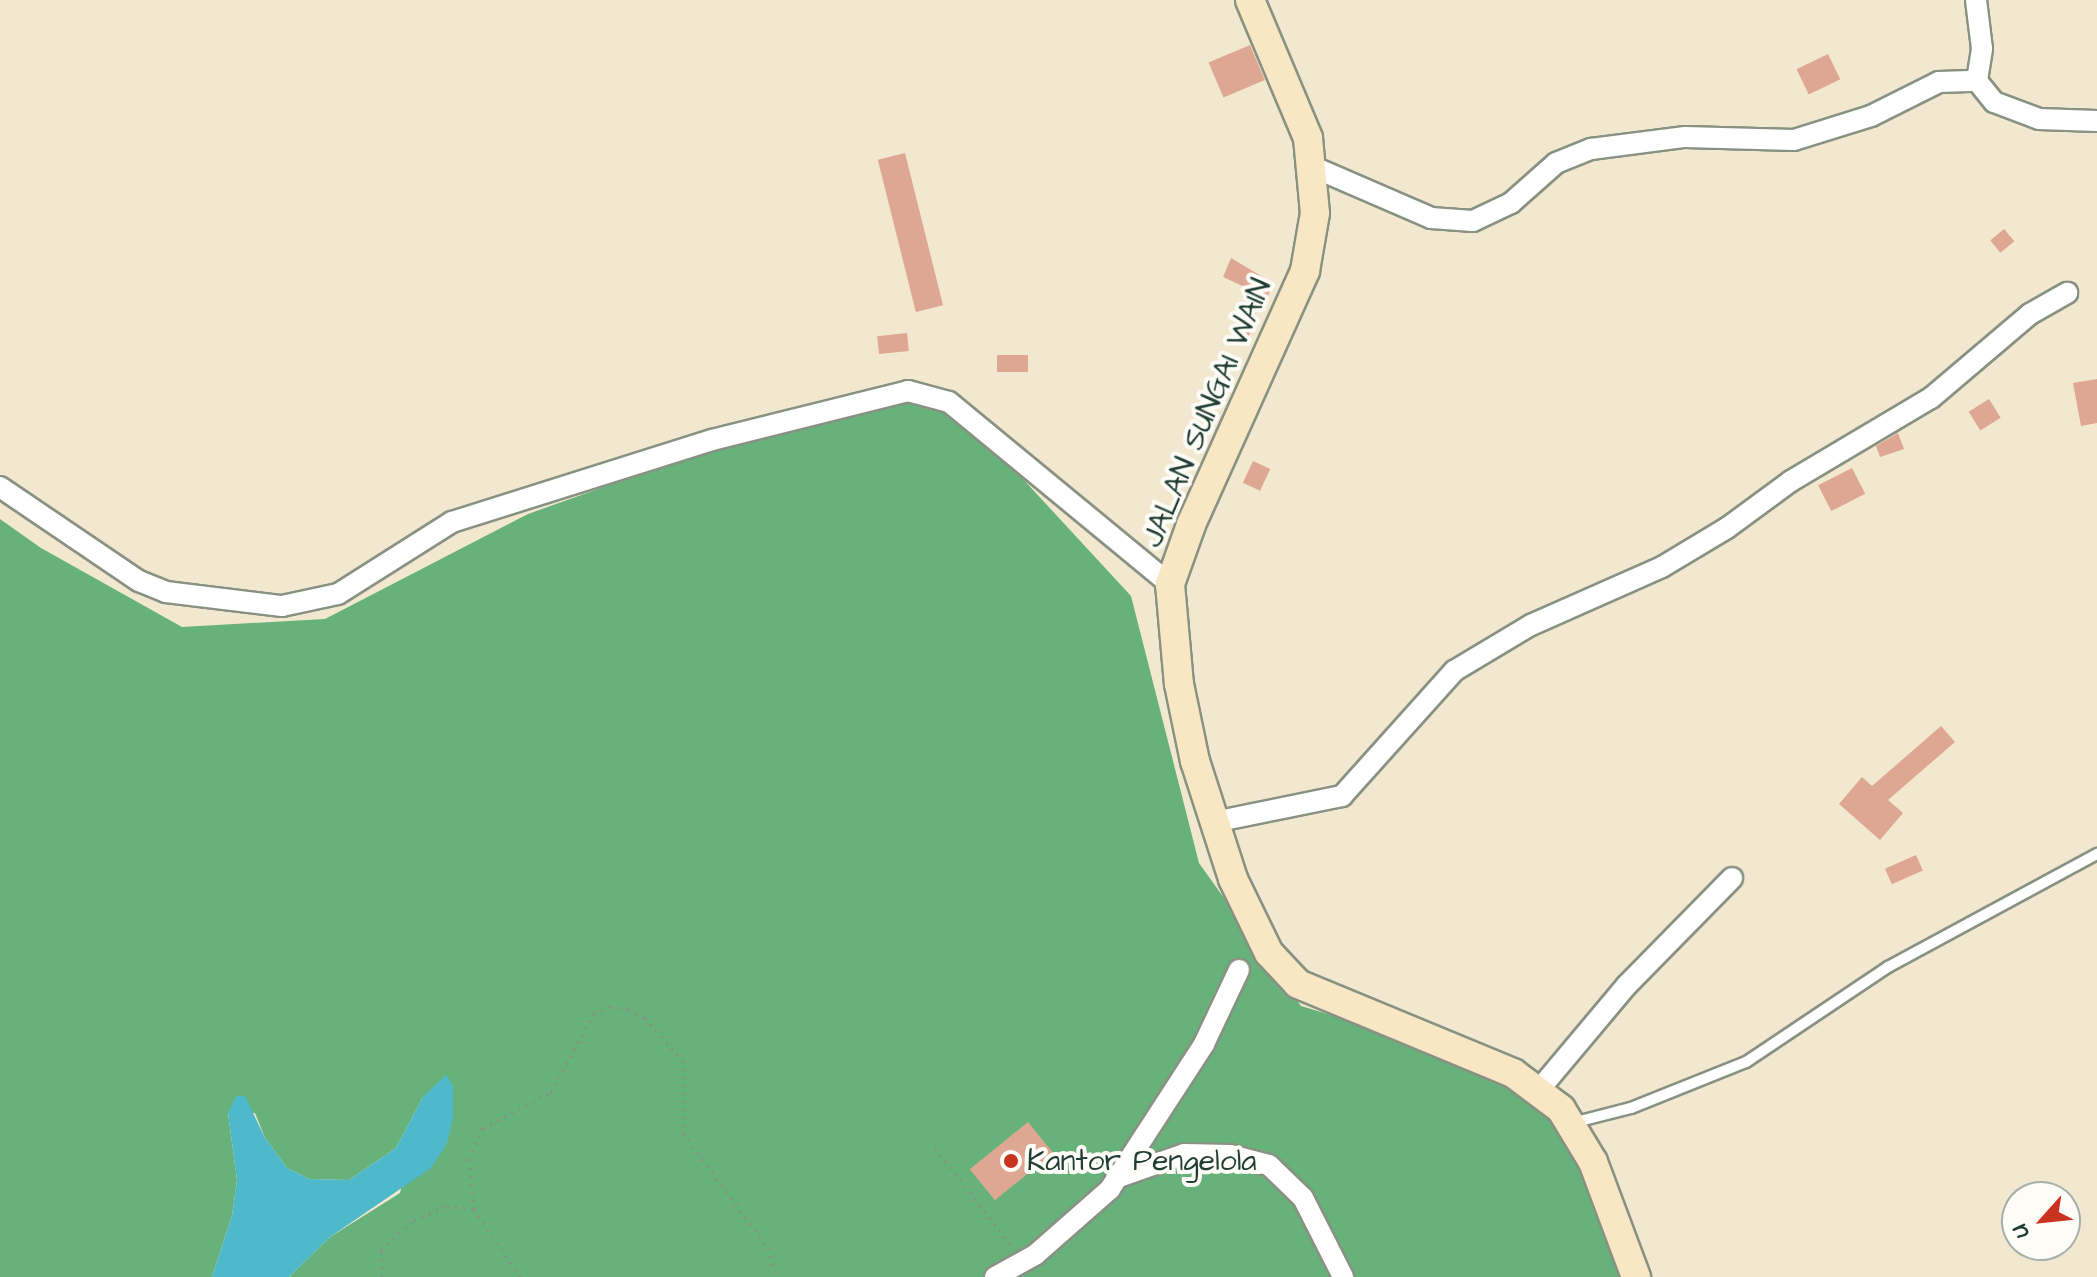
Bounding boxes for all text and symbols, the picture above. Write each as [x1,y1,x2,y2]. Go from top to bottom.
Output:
street label: JALAN SUNGAI WAIN [1134,273,1280,553]
place label: Kantor Pengelola [1027,1143,1257,1179]
marker: Kantor Pengelola [1002,1152,1020,1170]
north arrow [2001,1181,2081,1261]
text: U [2004,1219,2038,1244]

